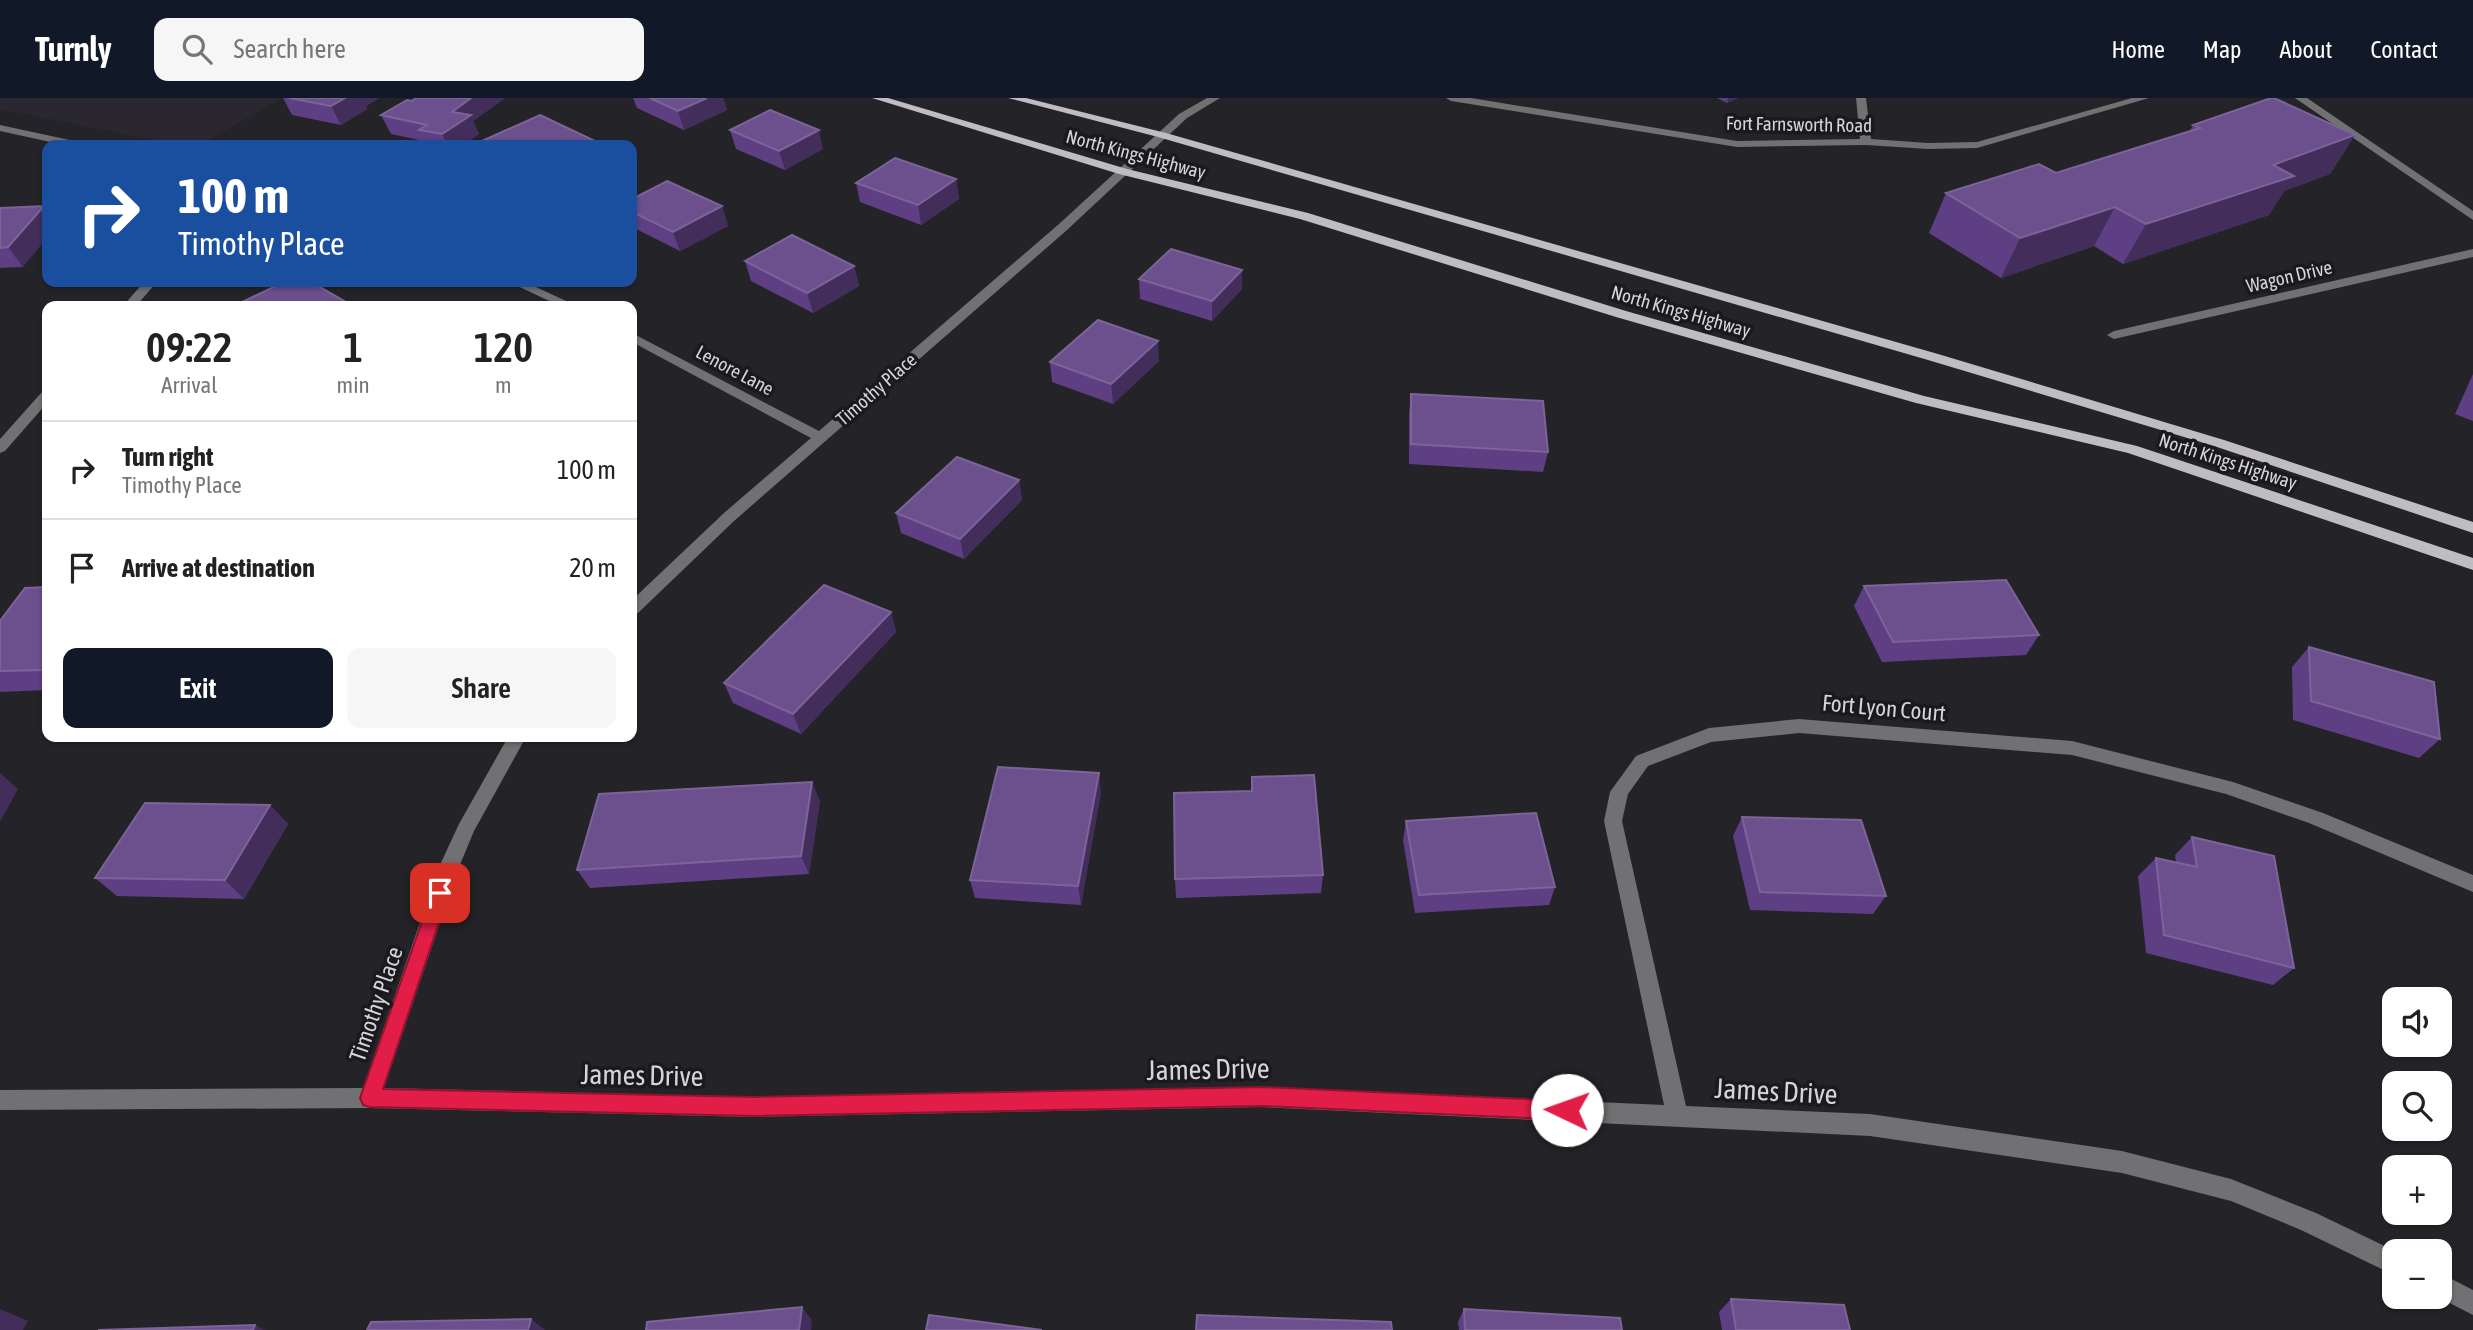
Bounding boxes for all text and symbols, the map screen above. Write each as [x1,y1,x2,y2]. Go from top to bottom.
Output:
search box [154,18,644,81]
text: Turnly [35,30,112,68]
icon: search [178,30,216,68]
text: Search here [234,34,346,64]
text: Home [2111,36,2165,63]
text: Map [2203,36,2241,63]
text: About [2279,36,2332,63]
text: Contact [2370,36,2438,63]
street label: Fort Farnsworth Road [1726,112,1872,136]
street label: North Kings Highway [1064,125,1208,183]
text: 100 m [178,167,289,223]
icon: right [63,168,154,259]
text: Timothy Place [178,225,345,262]
street label: Wagon Drive [2244,255,2334,297]
street label: North Kings Highway [1609,281,1753,341]
text: 09:22 [146,323,233,371]
text: 1 [343,323,363,371]
text: 120 [474,323,533,371]
street label: Lenore Lane [692,340,778,400]
street label: Timothy Place [831,348,921,430]
text: Arrival [161,372,217,398]
text: min [337,372,370,398]
text: m [495,372,512,398]
street label: North Kings Highway [2156,428,2300,494]
text: Turn right [122,442,213,472]
icon: right [63,451,101,489]
text: 100 m [557,455,616,485]
text: Timothy Place [122,472,242,498]
icon: arrive [63,549,101,587]
text: Arrive at destination [122,553,315,583]
text: 20 m [569,553,616,583]
button: Exit [63,648,333,728]
button: Share [347,648,616,728]
street label: Fort Lyon Court [1821,690,1947,726]
pin [410,863,470,923]
icon: arrive [421,874,459,912]
street label: Timothy Place [344,943,408,1065]
map controls [2382,987,2452,1309]
button: sound [2382,987,2452,1057]
street label: James Drive [1146,1052,1270,1086]
street label: James Drive [580,1058,704,1092]
button: search [2382,1071,2452,1141]
street label: James Drive [1714,1072,1838,1110]
position arrow [1530,1073,1604,1147]
button: + [2382,1155,2452,1225]
button: − [2382,1239,2452,1309]

